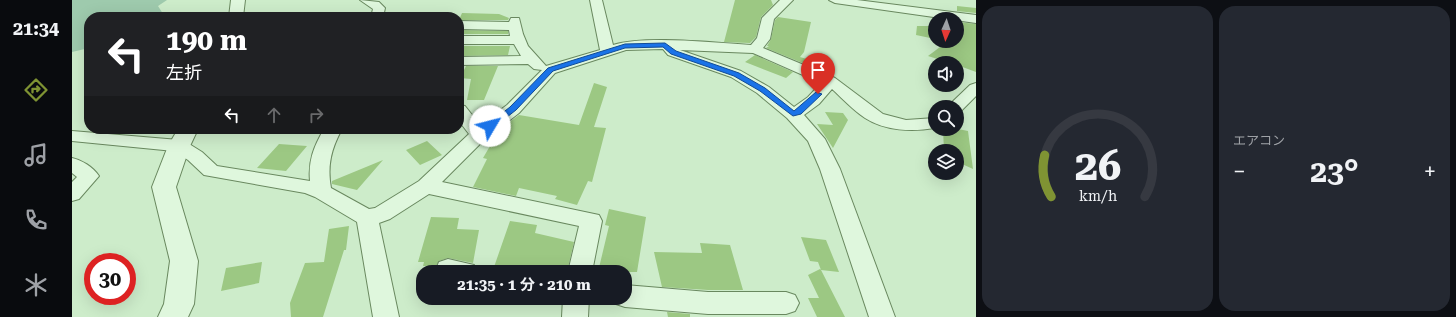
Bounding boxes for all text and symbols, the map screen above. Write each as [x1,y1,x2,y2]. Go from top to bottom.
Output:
north arrow [928,12,964,48]
map controls [928,12,964,180]
text: 21:34 [13,18,59,39]
text: 190 m [166,24,247,57]
icon: left [100,28,152,80]
pin [801,53,835,94]
button: sound [928,56,964,92]
icon: arrive [807,59,829,81]
text: 左折 [166,62,202,83]
icon: directions [22,76,50,104]
button: search [928,100,964,136]
icon: left [221,104,243,126]
icon: ahead [263,104,285,126]
icon: right [305,104,327,126]
position arrow [469,105,511,147]
text: エアコン [1233,133,1285,148]
text: 26 [1074,140,1121,189]
icon: music [22,141,50,169]
button: layers [928,144,964,180]
text: 23° [1310,154,1359,189]
text: − [1233,159,1245,184]
text: + [1424,159,1436,184]
text: km/h [1078,187,1117,203]
icon: phone [22,206,50,234]
speed limit sign: 30 [84,253,136,305]
icon: climate [22,271,50,299]
text: 21:35 · 1 分 · 210 m [457,276,591,294]

